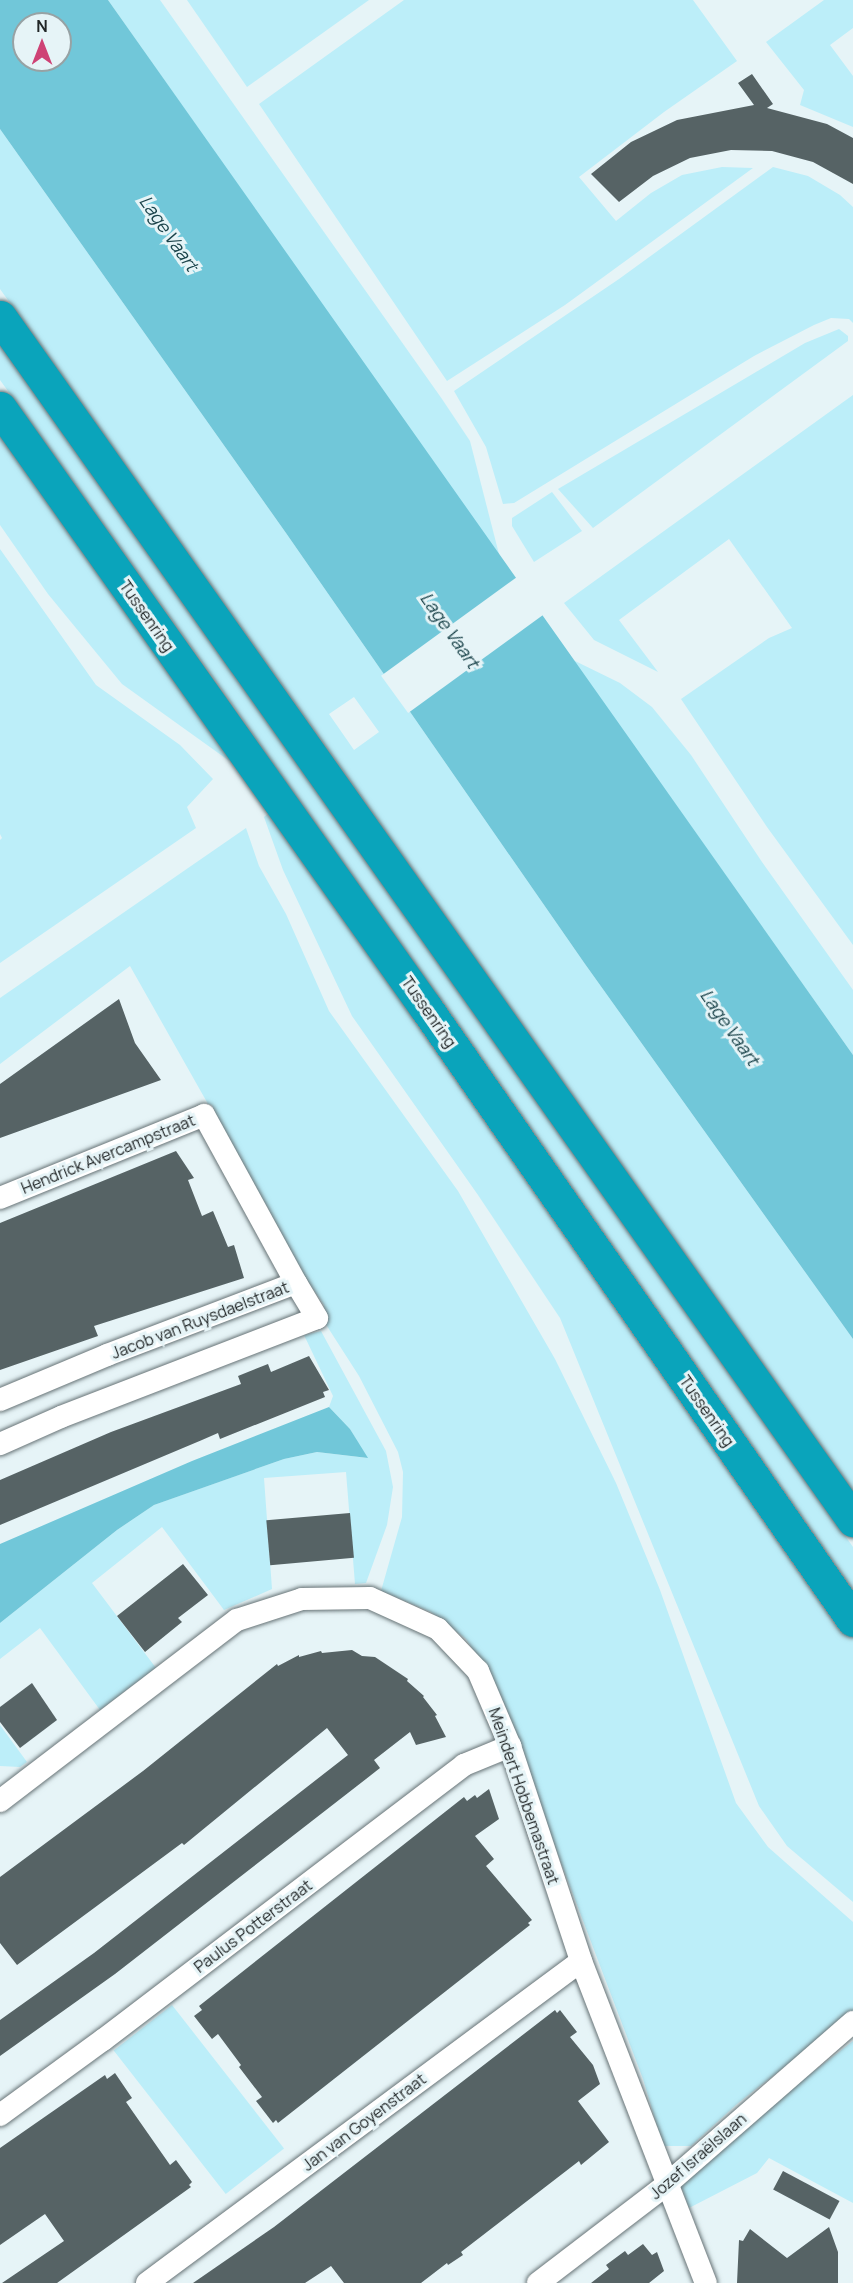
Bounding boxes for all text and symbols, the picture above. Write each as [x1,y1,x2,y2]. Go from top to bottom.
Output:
north arrow [12,12,72,72]
text: N [36,15,48,37]
water label: Lage Vaart [135,191,203,275]
street label: Tussenring [116,577,178,655]
water label: Lage Vaart [416,588,484,672]
street label: Tussenring [398,973,460,1051]
water label: Lage Vaart [696,985,764,1069]
street label: Hendrick Avercampstraat [18,1110,198,1198]
street label: Jacob van Ruysdaelstraat [109,1277,291,1363]
street label: Tussenring [676,1372,738,1450]
street label: Meindert Hobbemastraat [485,1705,563,1887]
street label: Paulus Potterstraat [190,1875,316,1977]
street label: Jan van Goyenstraat [298,2069,430,2175]
street label: Jozef Israëlslaan [646,2109,750,2203]

